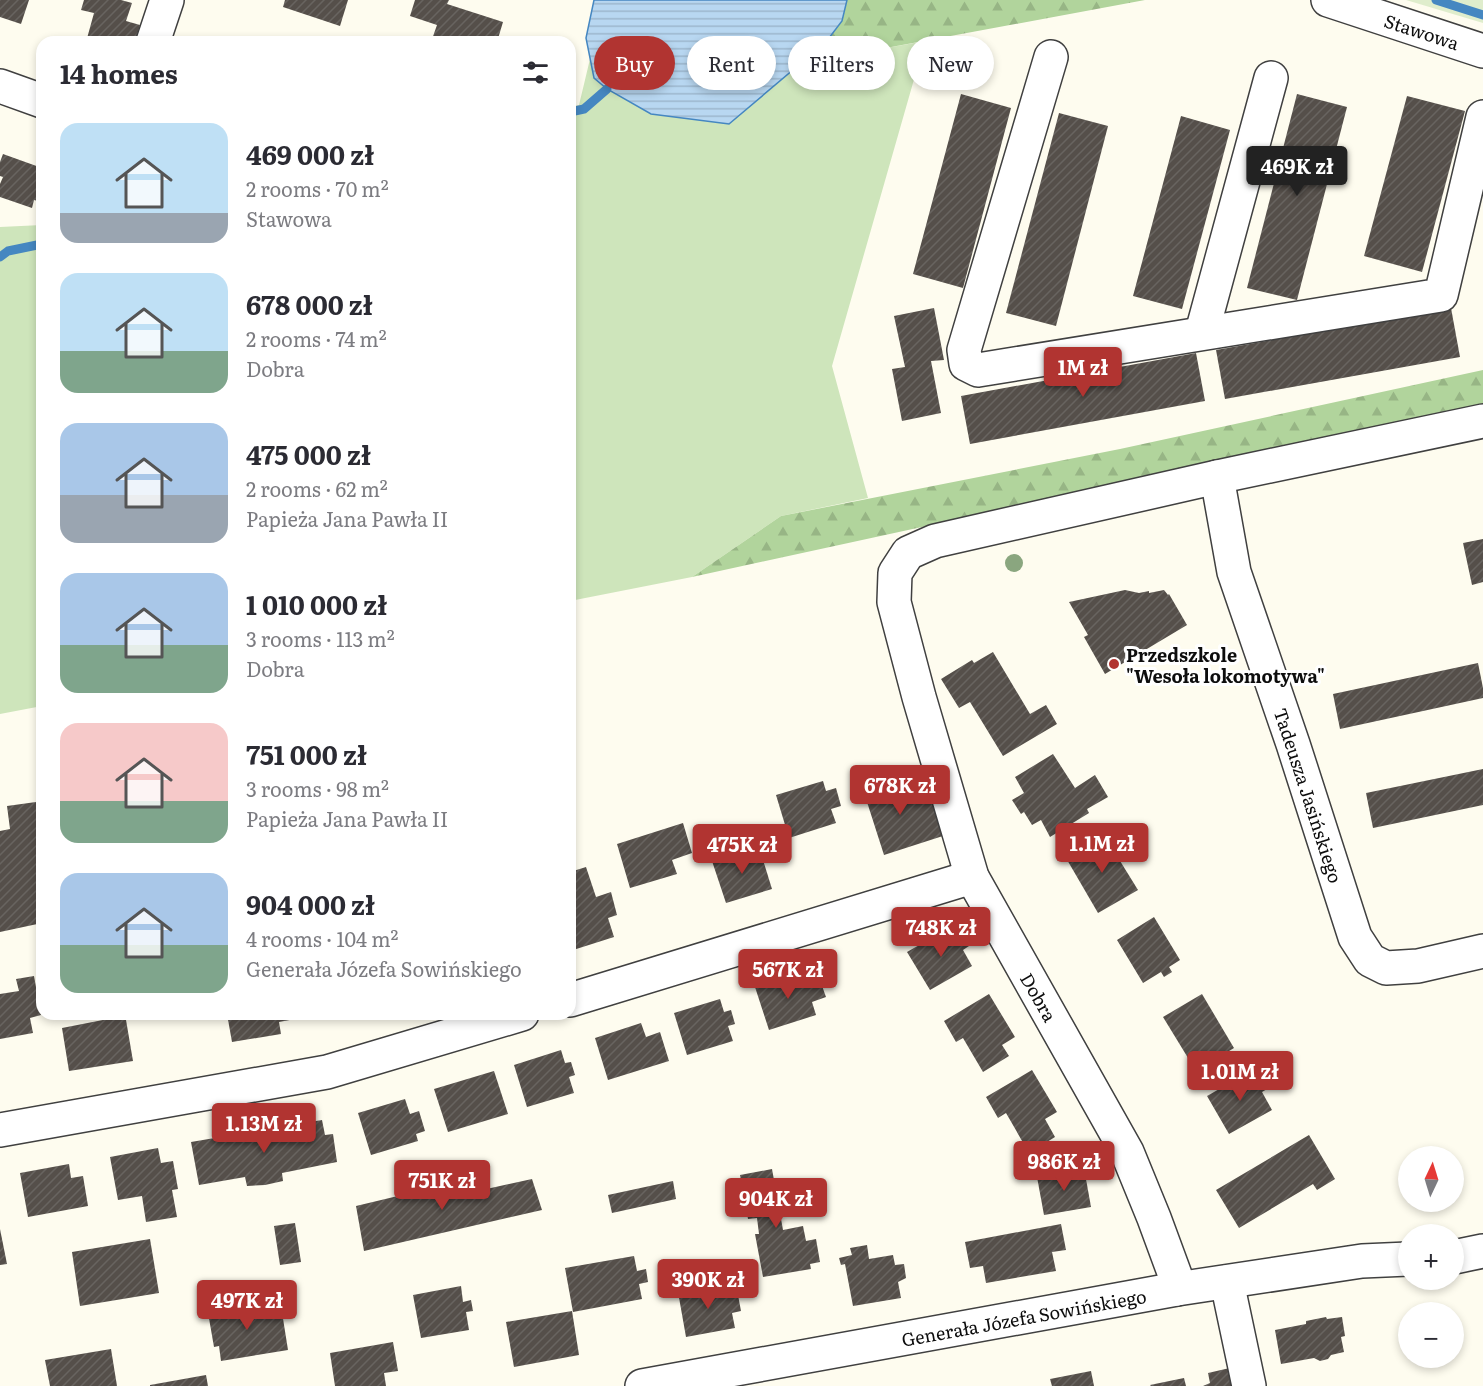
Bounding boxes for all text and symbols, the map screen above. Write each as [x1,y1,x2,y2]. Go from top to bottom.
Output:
street label: Stawowa [1381,6,1463,56]
chip: Buy [594,36,675,90]
chip: Rent [687,36,776,90]
chip: Filters [788,36,895,90]
chip: New [907,36,994,90]
text: 14 homes [60,53,178,92]
icon: filters [519,56,552,89]
text: 469 000 zł [246,134,374,173]
pin: 469K zł [1242,146,1352,197]
icon: home [108,147,180,219]
text: 469K zł [1260,150,1334,180]
text: 2 rooms · 70 m² [246,173,389,203]
text: Stawowa [246,203,332,233]
text: 678 000 zł [246,284,373,323]
icon: home [108,297,180,369]
text: 2 rooms · 74 m² [246,323,387,353]
pin: 1M zł [1041,347,1125,398]
text: 1M zł [1058,351,1108,381]
text: Dobra [246,353,305,383]
text: 475 000 zł [246,434,371,473]
icon: home [108,447,180,519]
text: 2 rooms · 62 m² [246,473,388,503]
text: Papieża Jana Pawła II [246,503,448,533]
text: 1 010 000 zł [246,584,387,623]
icon: home [108,597,180,669]
text: 3 rooms · 113 m² [246,623,395,653]
place label: Przedszkole "Wesoła lokomotywa" [1126,641,1325,689]
text: Dobra [246,653,305,683]
marker: Przedszkole "Wesoła lokomotywa" [1107,657,1121,671]
street label: Tadeusza Jasińskiego [1268,704,1350,886]
text: 751 000 zł [246,734,367,773]
icon: home [108,747,180,819]
pin: 678K zł [845,765,955,816]
text: 678K zł [864,769,936,799]
text: 3 rooms · 98 m² [246,773,389,803]
text: Papieża Jana Pawła II [246,803,448,833]
pin: 1.1M zł [1047,823,1157,874]
pin: 475K zł [687,824,797,875]
text: 1.1M zł [1069,827,1135,857]
text: 475K zł [707,828,777,858]
text: 904 000 zł [246,884,375,923]
icon: home [108,897,180,969]
pin: 748K zł [886,907,996,958]
text: 748K zł [905,911,977,941]
text: 4 rooms · 104 m² [246,923,398,953]
pin: 567K zł [733,949,843,1000]
text: Generała Józefa Sowińskiego [246,953,522,983]
text: 567K zł [752,953,824,983]
street label: Dobra [1014,967,1064,1027]
pin: 1.01M zł [1178,1051,1302,1102]
text: 1.01M zł [1201,1055,1279,1085]
pin: 1.13M zł [202,1103,326,1154]
text: 1.13M zł [226,1107,302,1137]
pin: 986K zł [1009,1141,1119,1192]
text: 986K zł [1027,1145,1101,1175]
north arrow [1398,1146,1464,1212]
map controls [1398,1146,1464,1368]
pin: 751K zł [387,1160,497,1211]
text: 751K zł [408,1164,476,1194]
pin: 904K zł [721,1178,831,1229]
text: 904K zł [739,1182,813,1212]
button: + [1398,1224,1464,1290]
pin: 390K zł [653,1259,763,1310]
text: 390K zł [672,1263,744,1293]
pin: 497K zł [192,1280,302,1331]
street label: Generała Józefa Sowińskiego [899,1281,1148,1352]
text: 497K zł [211,1284,283,1314]
button: − [1398,1302,1464,1368]

